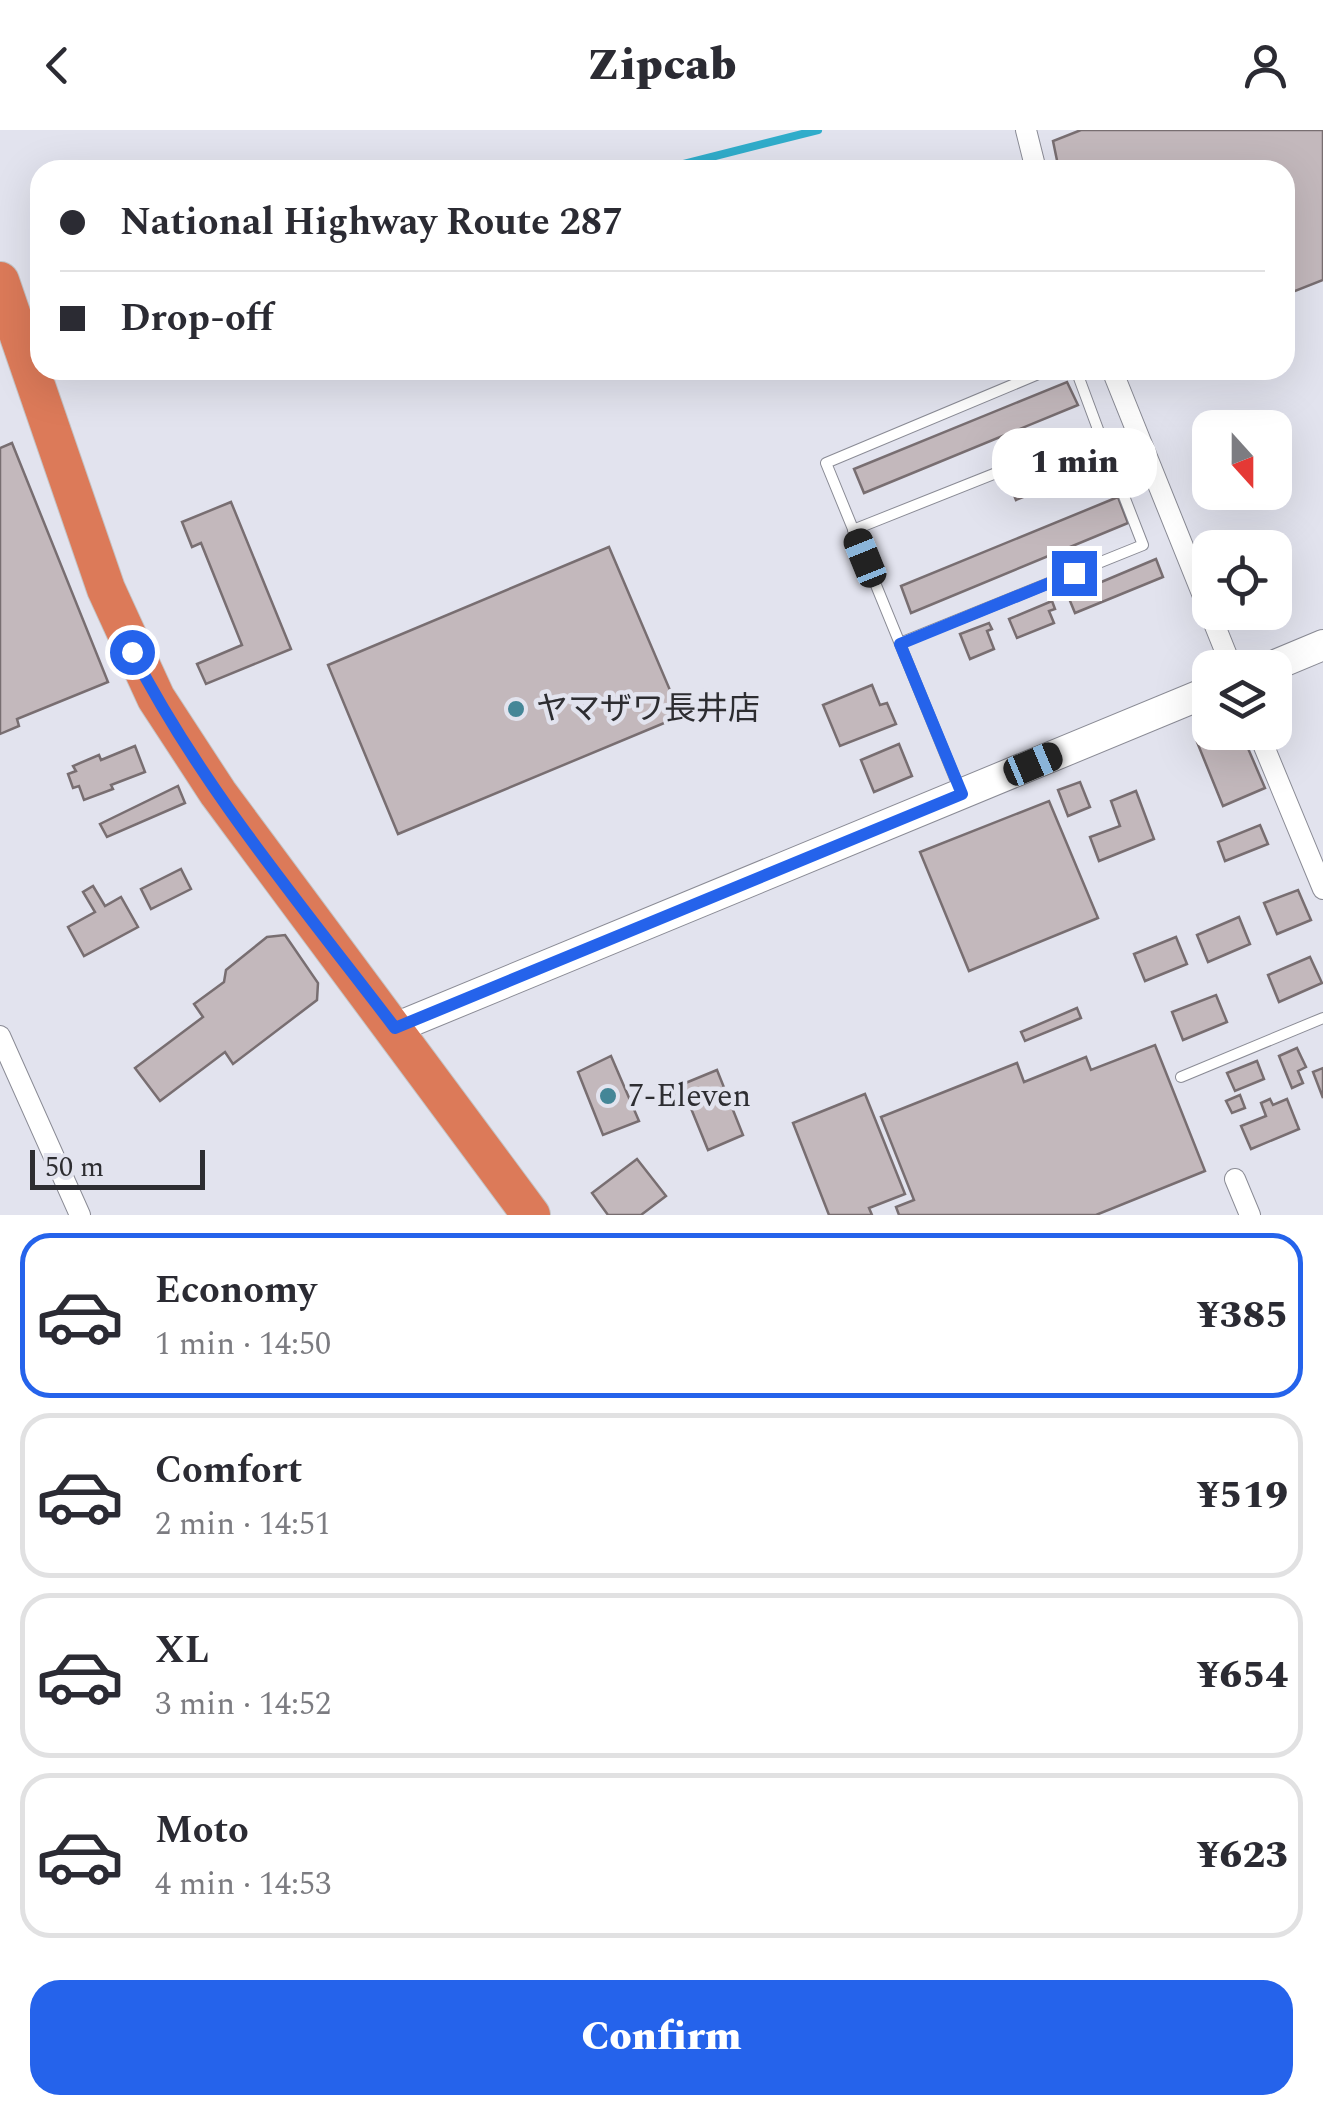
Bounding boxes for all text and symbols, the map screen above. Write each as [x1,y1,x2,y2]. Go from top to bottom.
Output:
text: Zipcab [587,31,736,100]
icon: back [30,38,85,93]
icon: person [1238,38,1293,93]
text: National Highway Route 287 [120,194,623,252]
text: Drop-off [120,290,274,348]
north arrow [1192,410,1292,510]
map controls [1192,410,1292,750]
callout: 1 min [992,428,1156,498]
text: 1 min [1030,438,1119,487]
car [840,525,890,591]
button: locate [1192,530,1292,630]
route end [1052,551,1097,596]
route start [110,630,155,675]
button: layers [1192,650,1292,750]
place label: ヤマザワ長井店 [536,685,760,734]
marker: ヤマザワ長井店 [505,698,527,720]
car [1000,738,1066,790]
place label: 7-Eleven [628,1072,751,1121]
marker: 7-Eleven [597,1085,619,1107]
scale bar [30,1145,205,1190]
text: 50 m [45,1146,104,1189]
text: Economy [155,1262,316,1320]
icon: car [35,1271,125,1361]
text: ¥385 [1197,1287,1288,1345]
text: 1 min · 14:50 [155,1320,331,1369]
text: Comfort [155,1442,302,1500]
icon: car [35,1451,125,1541]
text: ¥519 [1197,1467,1288,1525]
text: 2 min · 14:51 [155,1500,331,1549]
text: XL [155,1622,209,1680]
icon: car [35,1631,125,1721]
text: ¥654 [1197,1647,1288,1705]
text: 3 min · 14:52 [155,1680,331,1729]
text: Moto [155,1802,249,1860]
icon: car [35,1811,125,1901]
text: ¥623 [1197,1827,1288,1885]
text: 4 min · 14:53 [155,1860,331,1909]
button: Confirm [30,1980,1293,2095]

